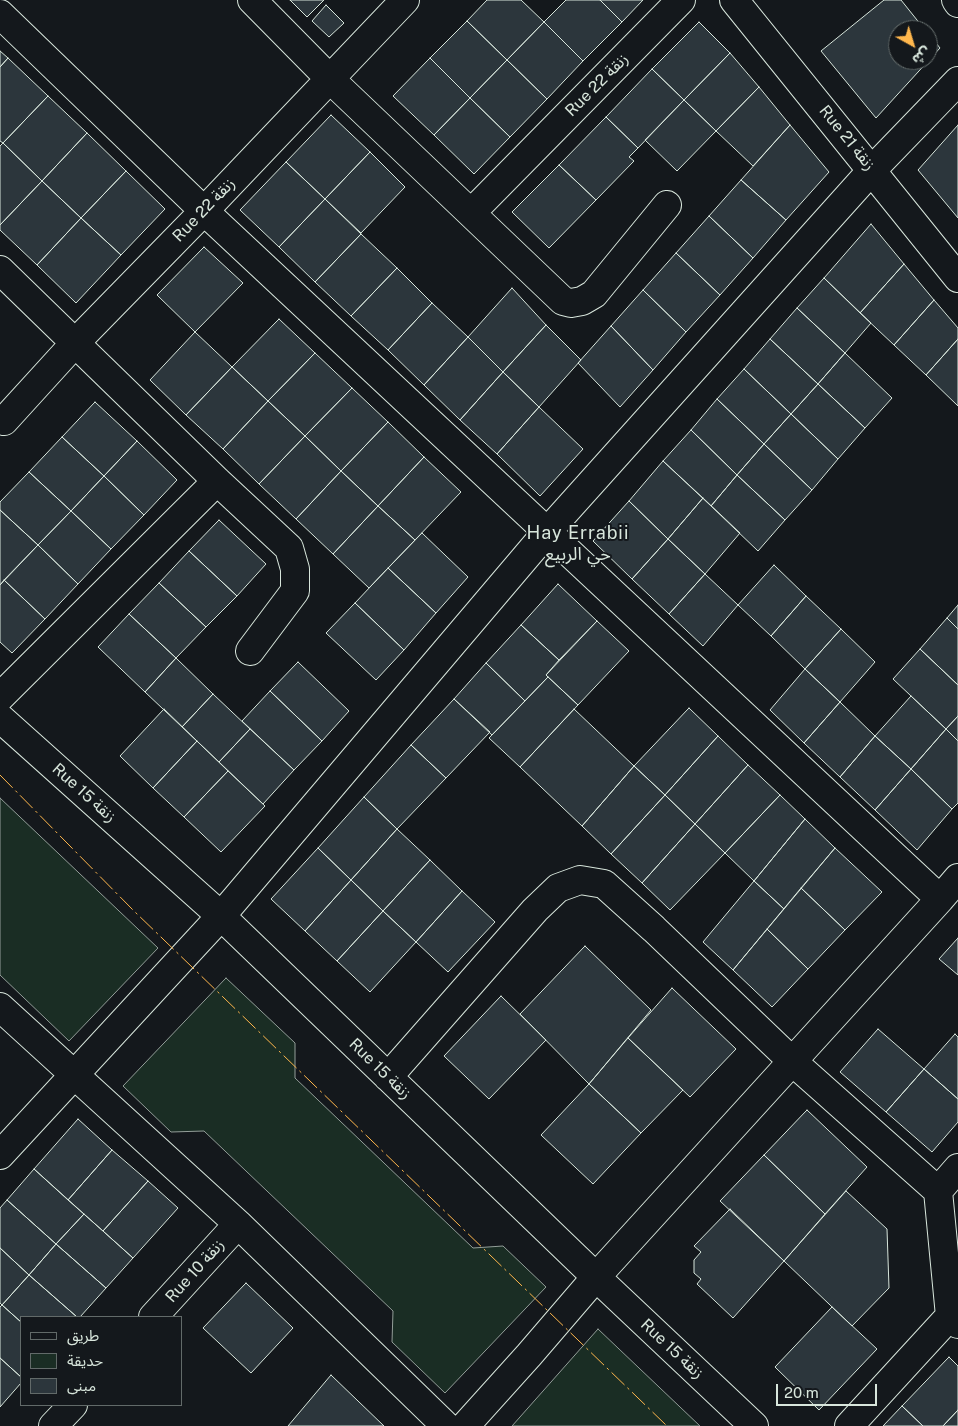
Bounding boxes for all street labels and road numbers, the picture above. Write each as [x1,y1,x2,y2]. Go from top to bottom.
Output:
street label: Rue 22 زنقة [561,49,633,121]
street label: Rue 21 زنقة [815,102,879,174]
street label: Rue 22 زنقة [169,174,239,246]
street label: Rue 15 زنقة [48,759,120,827]
street label: Rue 15 زنقة [345,1035,415,1103]
street label: Rue 10 زنقة [162,1235,228,1307]
street label: Rue 15 زنقة [637,1315,707,1383]

